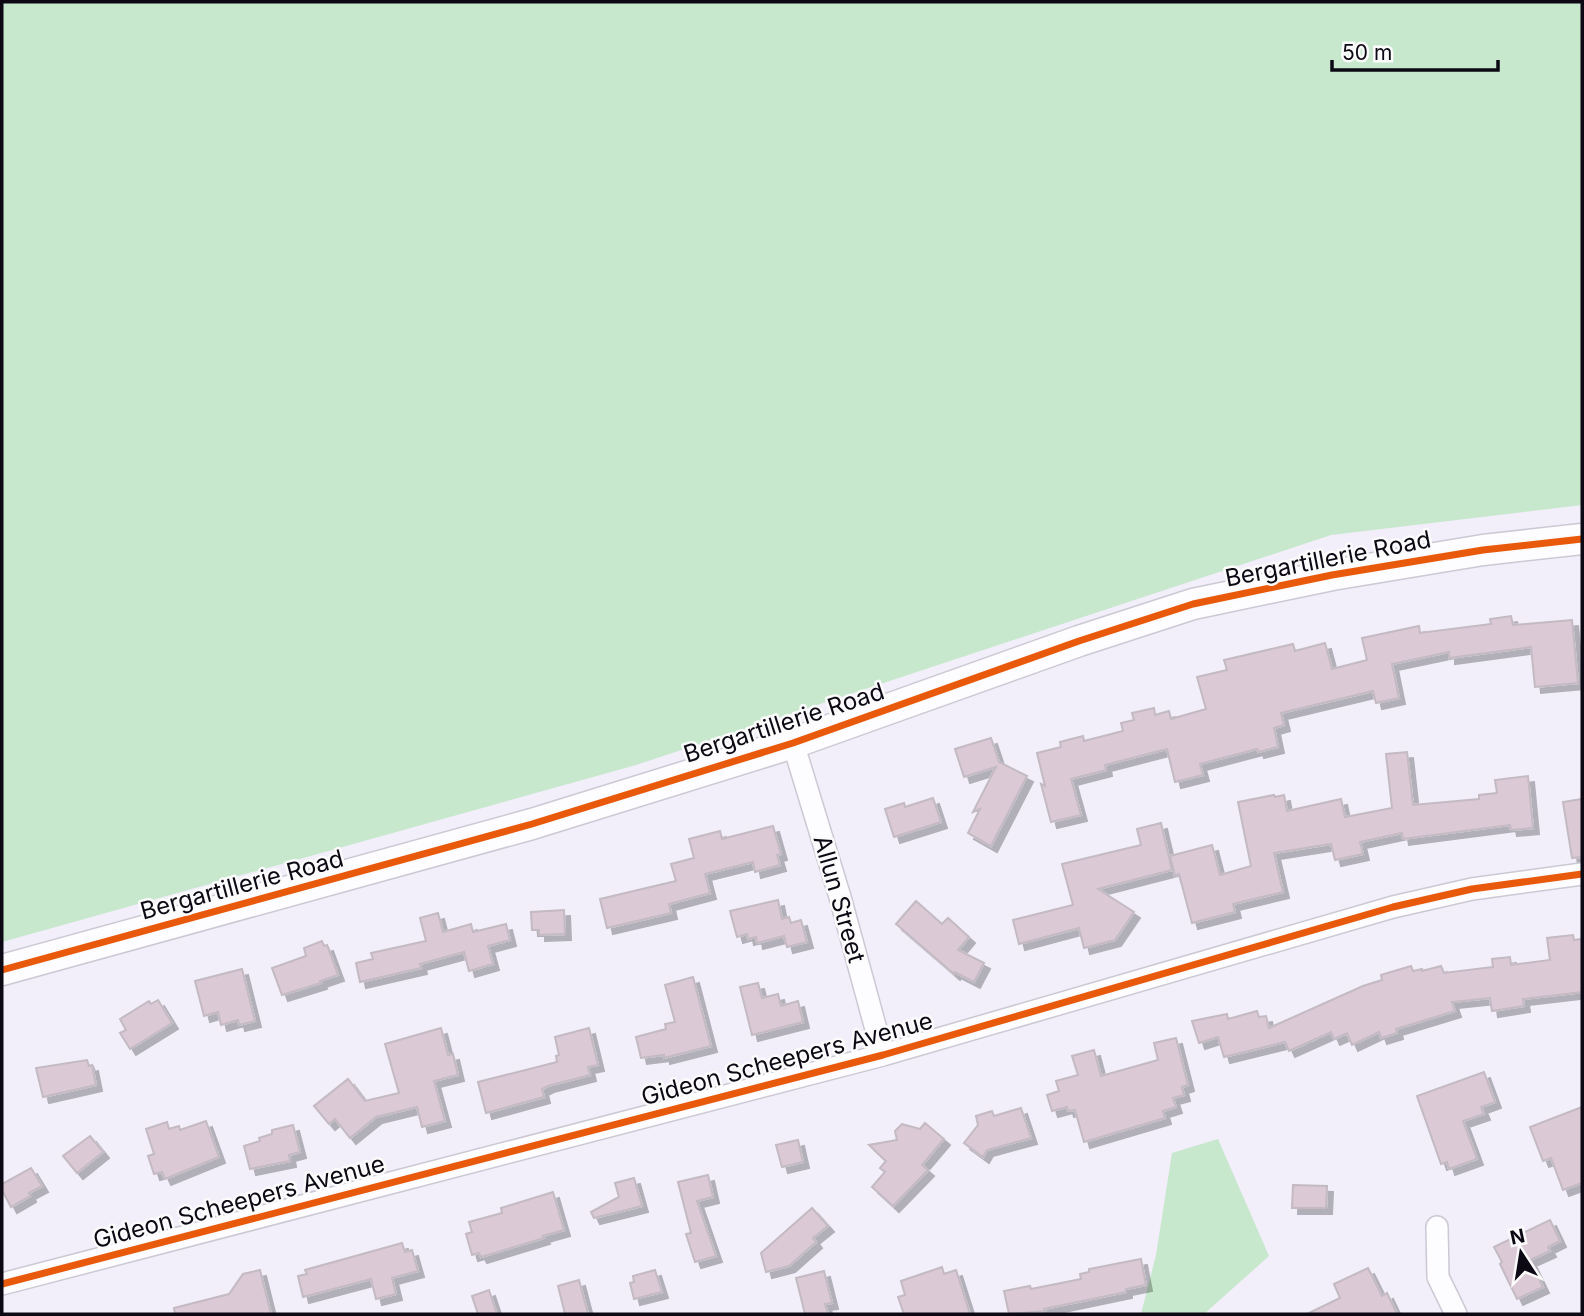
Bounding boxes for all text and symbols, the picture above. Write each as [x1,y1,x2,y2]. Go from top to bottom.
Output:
scale bar [1332,28,1498,72]
text: 50 m [1342,40,1392,65]
street label: Bergartillerie Road [1223,524,1433,593]
street label: Bergartillerie Road [680,676,888,769]
street label: Allun Street [807,832,872,966]
street label: Bergartillerie Road [137,843,347,926]
street label: Gideon Scheepers Avenue [638,1006,936,1111]
street label: Gideon Scheepers Avenue [90,1149,388,1254]
north arrow [1486,1218,1556,1288]
text: N [1508,1224,1527,1250]

